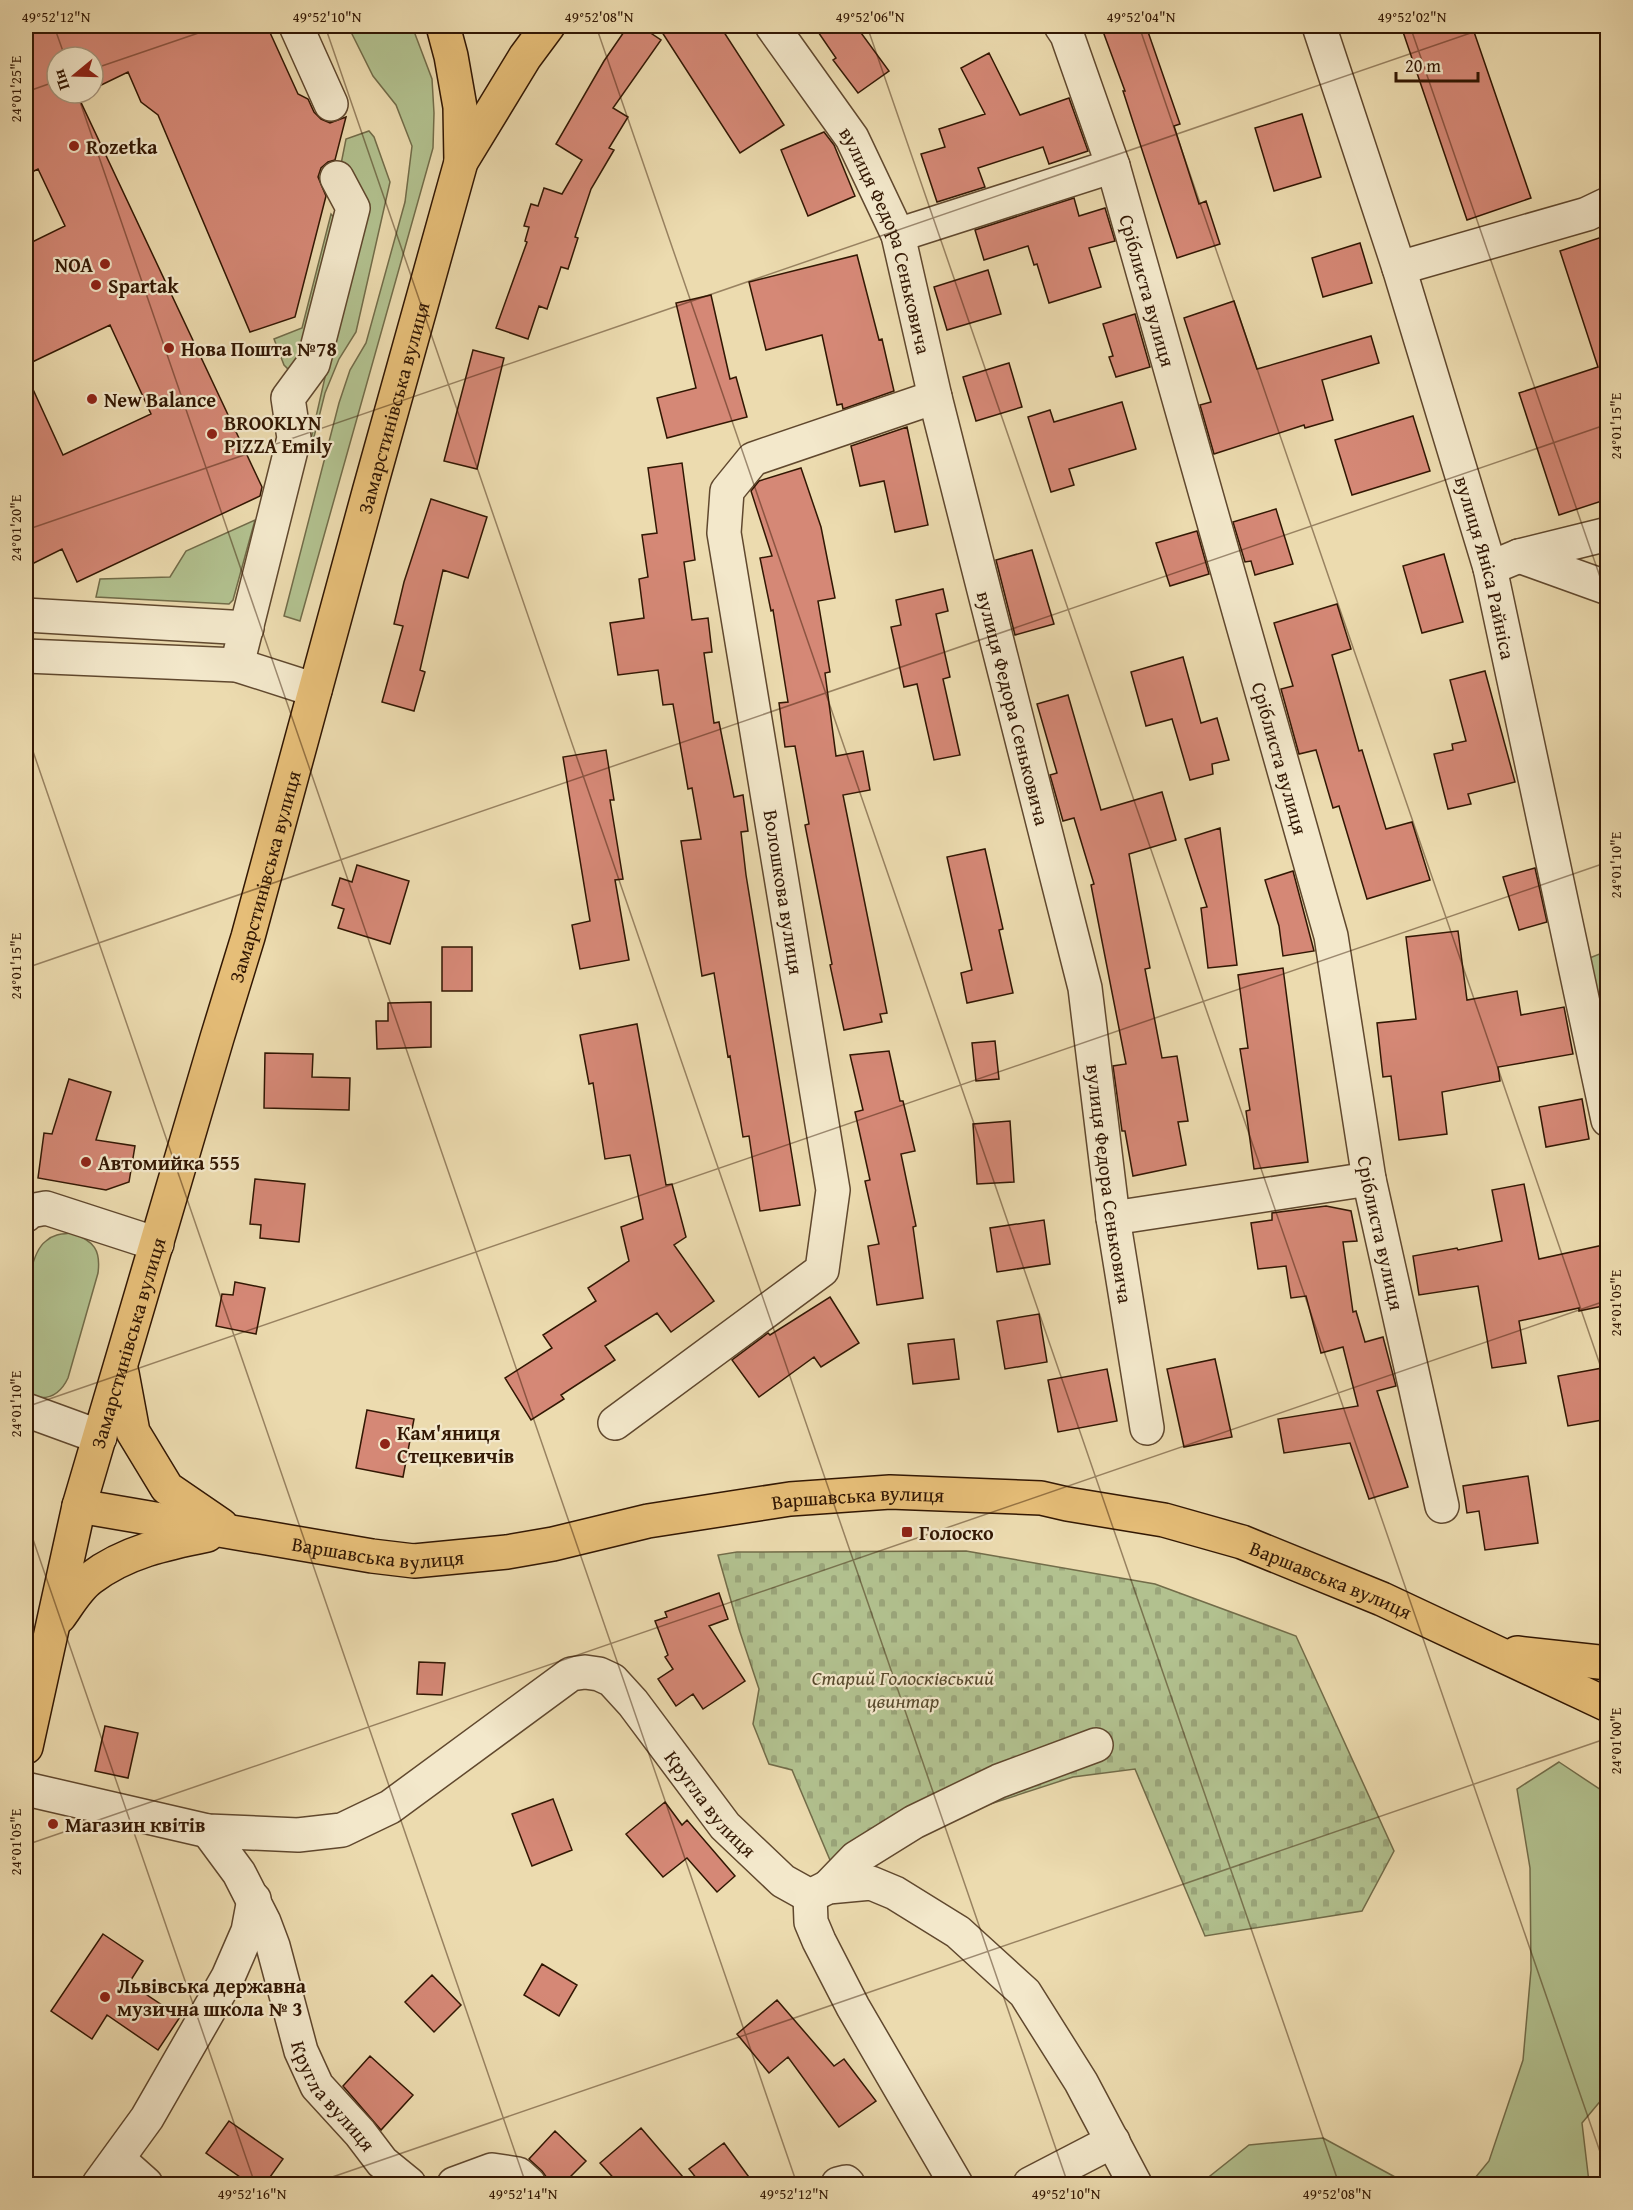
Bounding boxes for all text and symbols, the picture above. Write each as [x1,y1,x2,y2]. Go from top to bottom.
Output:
text: 49°52'12"N [22,6,91,27]
text: 49°52'10"N [293,6,362,27]
text: 49°52'08"N [565,6,634,27]
text: 49°52'06"N [836,6,905,27]
text: 49°52'04"N [1107,6,1176,27]
text: 49°52'02"N [1378,6,1447,27]
north arrow [45,45,105,105]
scale bar [1396,45,1478,83]
text: 20 m [1405,52,1441,79]
text: 24°01'25"E [5,55,26,122]
text: Пн [46,66,76,94]
street label: вулиця Федора Сеньковича [833,120,939,357]
place label: Rozetka [86,132,158,161]
marker: Rozetka [67,139,81,153]
street label: Сріблиста вулиця [1113,211,1184,370]
place label: NOA [55,250,93,279]
marker: NOA [98,257,112,271]
place label: Spartak [108,271,179,300]
marker: Spartak [89,278,103,292]
street label: Замарстинівська вулиця [349,298,436,517]
place label: Нова Пошта №78 [181,334,337,363]
marker: Нова Пошта №78 [162,341,176,355]
place label: New Balance [104,385,216,414]
marker: New Balance [85,392,99,406]
text: 24°01'15"E [1605,392,1626,459]
place label: BROOKLYN PIZZA Emily [224,408,333,460]
marker: BROOKLYN PIZZA Emily [205,427,219,441]
street label: вулиця Яніса Райніса [1448,472,1524,662]
text: 24°01'20"E [5,494,26,561]
street label: вулиця Федора Сеньковича [970,588,1058,829]
street label: Сріблиста вулиця [1245,678,1316,838]
street label: Замарстинівська вулиця [220,767,307,986]
street label: Волошкова вулиця [757,807,811,977]
text: 24°01'10"E [1605,831,1626,898]
text: 24°01'15"E [5,932,26,999]
street label: вулиця Федора Сеньковича [1080,1062,1141,1306]
place label: Автомийка 555 [98,1148,240,1177]
street label: Сріблиста вулиця [1351,1153,1412,1313]
marker: Автомийка 555 [79,1155,93,1169]
street label: Замарстинівська вулиця [82,1234,172,1452]
text: 24°01'05"E [1605,1269,1626,1336]
text: 24°01'10"E [5,1370,26,1437]
place label: Кам'яниця Стецкевичів [397,1418,514,1470]
marker: Кам'яниця Стецкевичів [378,1437,392,1451]
street label: Варшавська вулиця [769,1477,945,1516]
place label: Голоско [919,1518,994,1547]
marker: Голоско [900,1525,914,1539]
street label: Варшавська вулиця [290,1528,465,1576]
street label: Варшавська вулиця [1246,1532,1417,1626]
park label: Старий Голосківський цвинтар [812,1663,994,1715]
text: 24°01'00"E [1605,1707,1626,1774]
street label: Кругла вулиця [658,1744,763,1864]
text: 24°01'05"E [5,1808,26,1875]
place label: Магазин квітів [65,1810,206,1839]
marker: Магазин квітів [46,1817,60,1831]
place label: Львівська державна музична школа № 3 [117,1971,307,2023]
marker: Львівська державна музична школа № 3 [98,1990,112,2004]
street label: Кругла вулиця [284,2038,383,2157]
text: 49°52'16"N [218,2183,287,2204]
text: 49°52'14"N [489,2183,558,2204]
text: 49°52'12"N [760,2183,829,2204]
text: 49°52'10"N [1032,2183,1101,2204]
text: 49°52'08"N [1303,2183,1372,2204]

